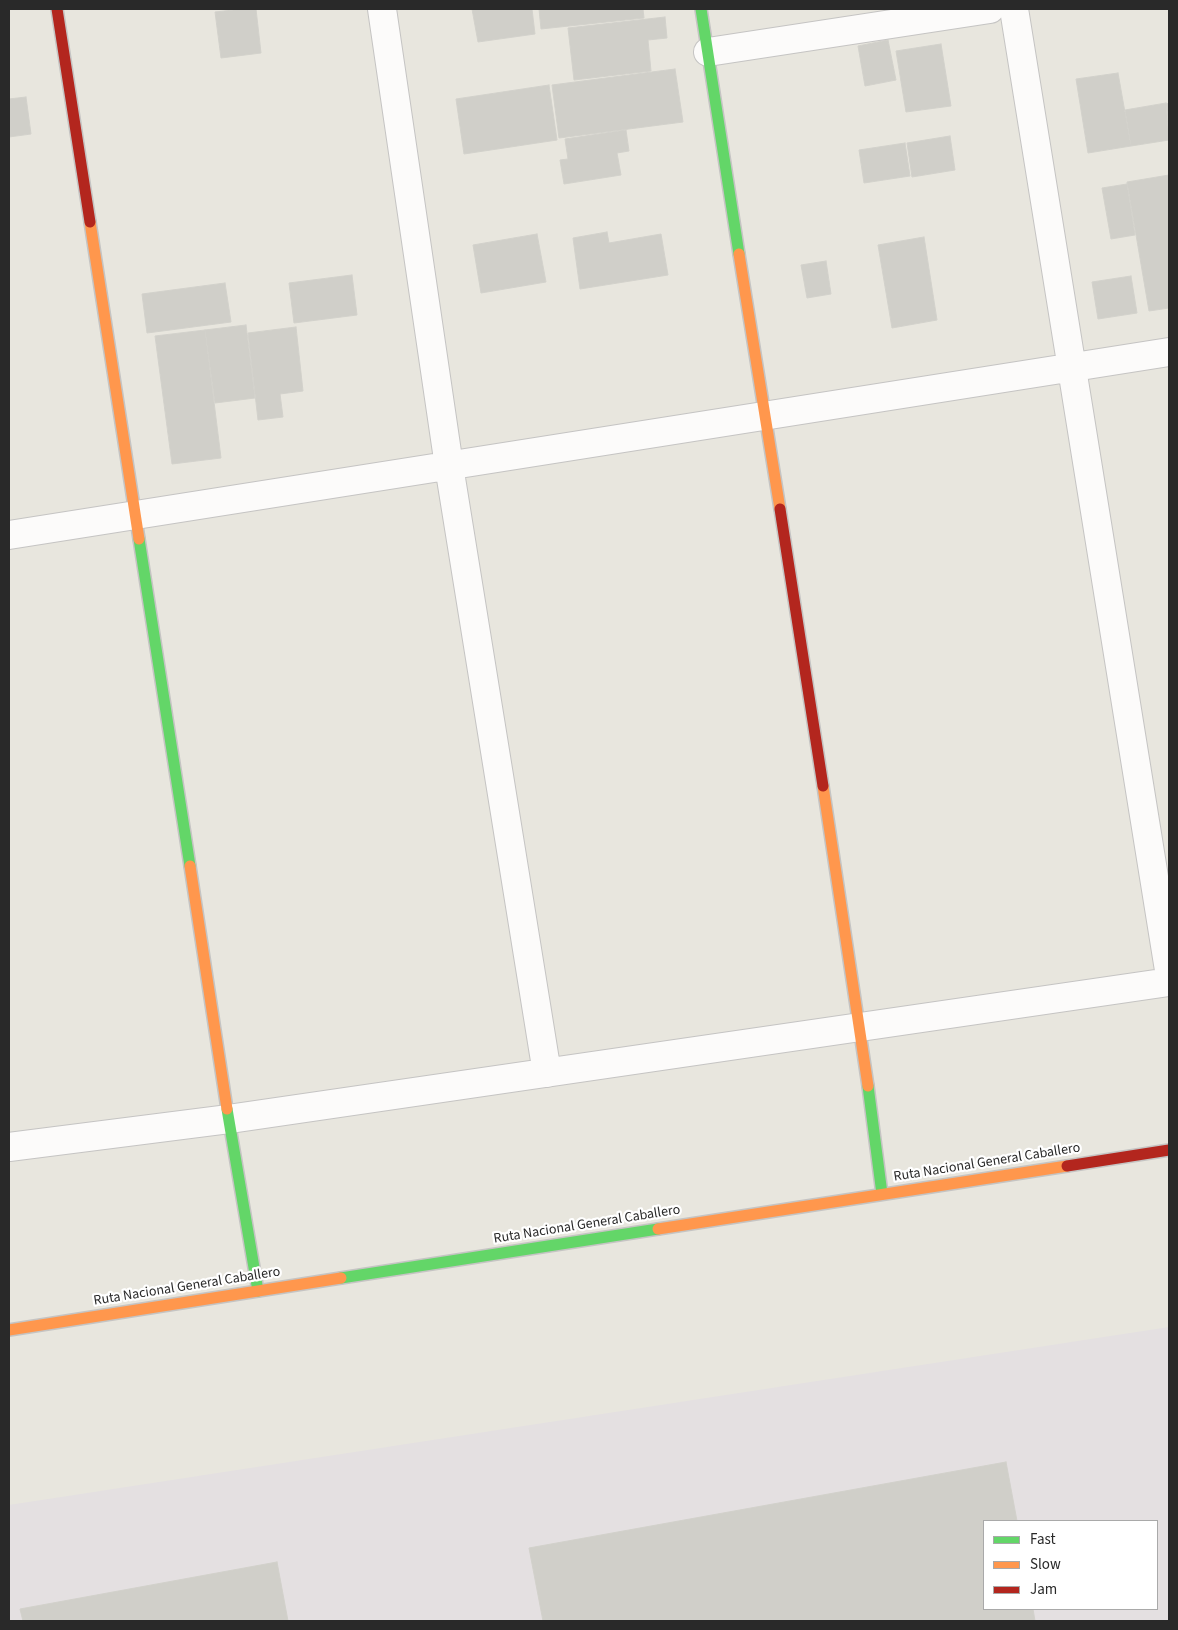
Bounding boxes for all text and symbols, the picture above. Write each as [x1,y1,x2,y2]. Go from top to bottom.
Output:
street label: Ruta Nacional General Caballero [893,1140,1081,1186]
street label: Ruta Nacional General Caballero [493,1202,681,1248]
street label: Ruta Nacional General Caballero [93,1264,281,1310]
legend [983,1520,1158,1610]
text: Fast [1030,1529,1056,1550]
text: Slow [1030,1554,1061,1575]
text: Jam [1030,1579,1057,1600]

